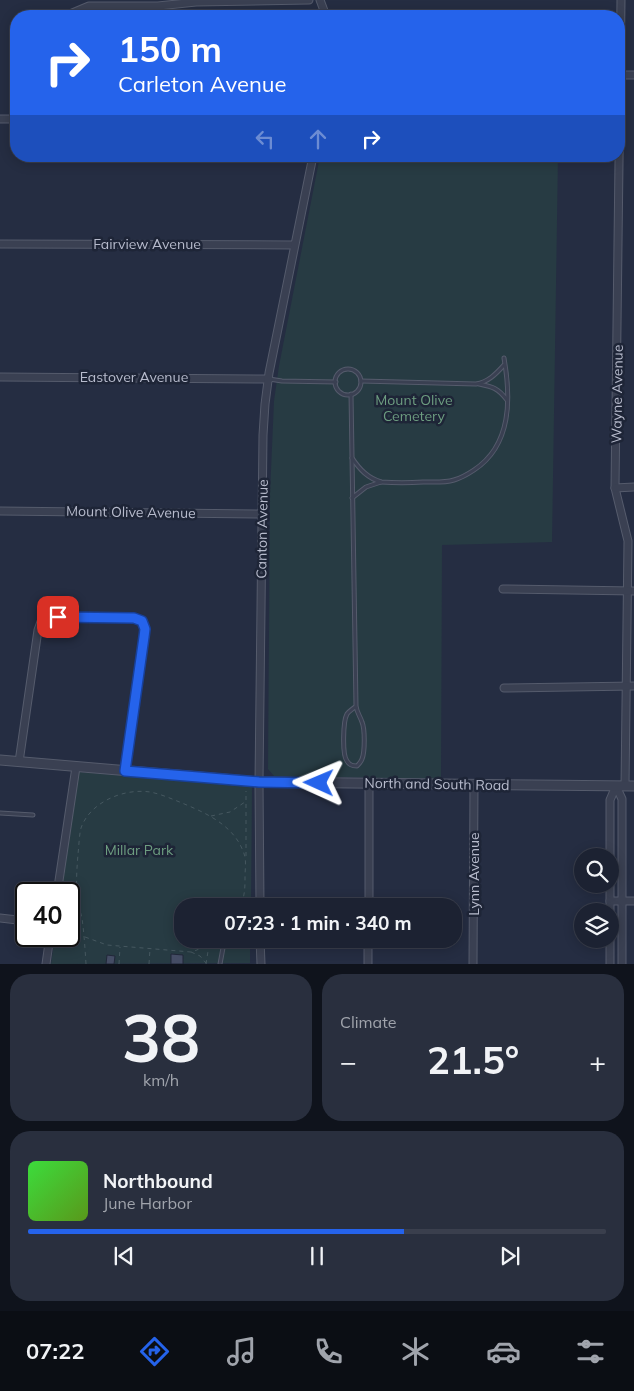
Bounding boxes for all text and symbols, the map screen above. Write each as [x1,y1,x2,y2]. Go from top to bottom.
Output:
text: 150 m [118,27,222,71]
icon: right [35,30,100,95]
text: Carleton Avenue [118,70,287,98]
icon: left [251,125,279,153]
icon: ahead [304,125,332,153]
icon: right [357,125,385,153]
street label: Fairview Avenue [93,235,201,253]
street label: Wayne Avenue [607,344,627,444]
street label: Eastover Avenue [80,368,188,386]
park label: Mount Olive Cemetery [375,391,453,425]
street label: Canton Avenue [252,479,272,579]
street label: Mount Olive Avenue [66,502,196,522]
pin [37,596,79,638]
icon: arrive [44,603,72,631]
position arrow [292,756,344,808]
street label: North and South Road [364,774,510,794]
street label: Lynn Avenue [465,832,483,916]
park label: Millar Park [105,841,174,859]
map controls [574,848,619,948]
button: search [574,848,619,893]
speed limit sign: 40 [15,882,80,947]
button: layers [574,903,619,948]
text: 07:23 · 1 min · 340 m [224,911,412,935]
text: 38 [122,997,200,1078]
text: Climate [340,1012,396,1032]
text: 21.5° [427,1036,519,1084]
text: − [340,1044,357,1079]
text: + [589,1044,606,1079]
text: km/h [143,1070,179,1090]
text: Northbound [103,1169,213,1193]
text: June Harbor [103,1193,192,1213]
icon: previous [110,1242,138,1270]
icon: pause [303,1242,331,1270]
icon: next [496,1242,524,1270]
icon: directions [137,1334,172,1369]
icon: music [224,1334,259,1369]
icon: phone [311,1334,346,1369]
icon: climate [398,1334,433,1369]
icon: car [486,1334,521,1369]
icon: filters [573,1334,608,1369]
text: 07:22 [26,1337,84,1365]

